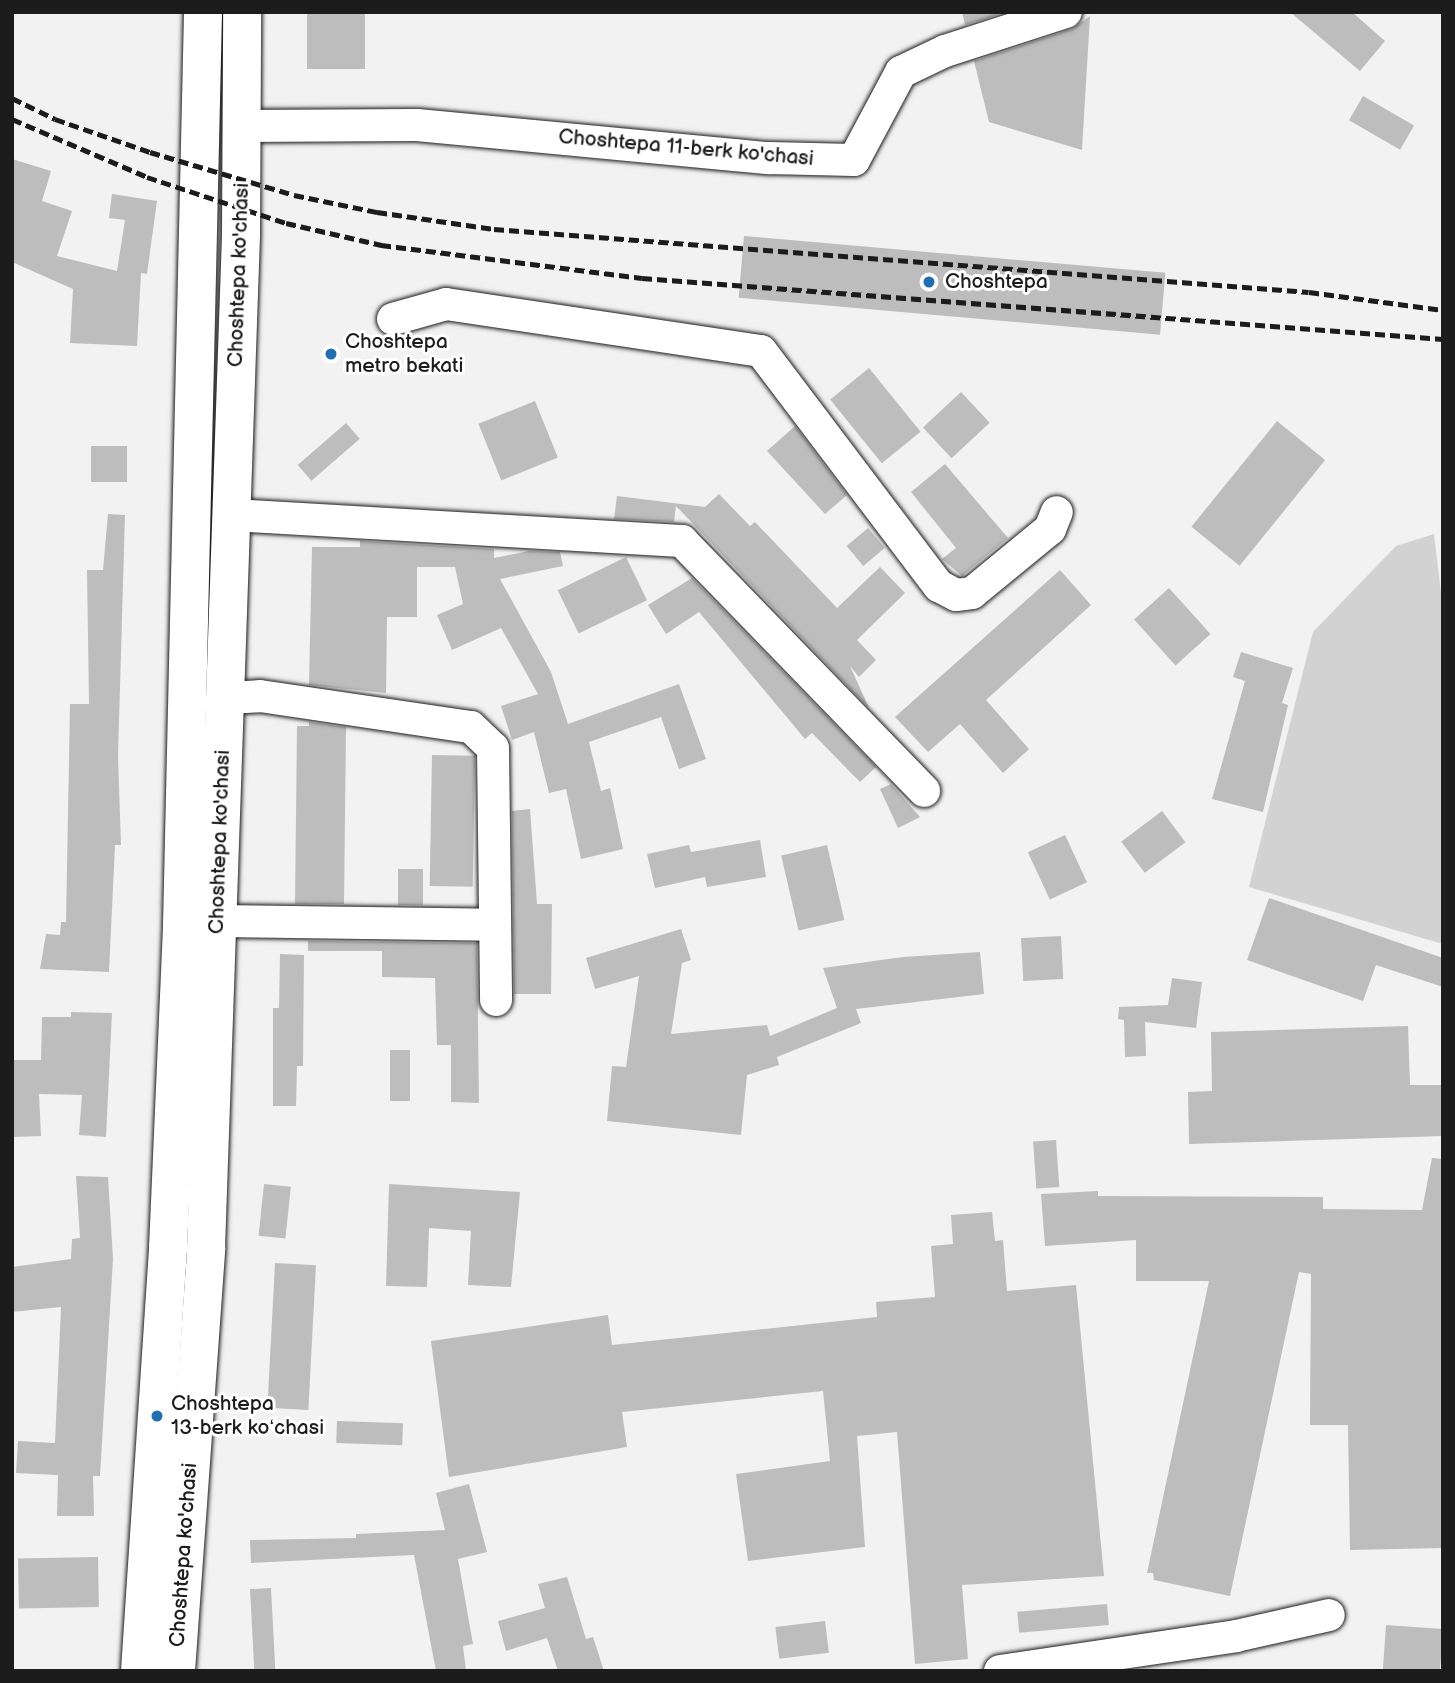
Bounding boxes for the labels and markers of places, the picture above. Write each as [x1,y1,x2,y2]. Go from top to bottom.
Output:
place label: Choshtepa [945,269,1048,295]
marker: Choshtepa [919,272,939,292]
place label: Choshtepa metro bekati [345,329,463,379]
marker: Choshtepa metro bekati [323,346,339,362]
place label: Choshtepa 13-berk koʻchasi [171,1391,324,1441]
marker: Choshtepa 13-berk koʻchasi [149,1408,165,1424]

